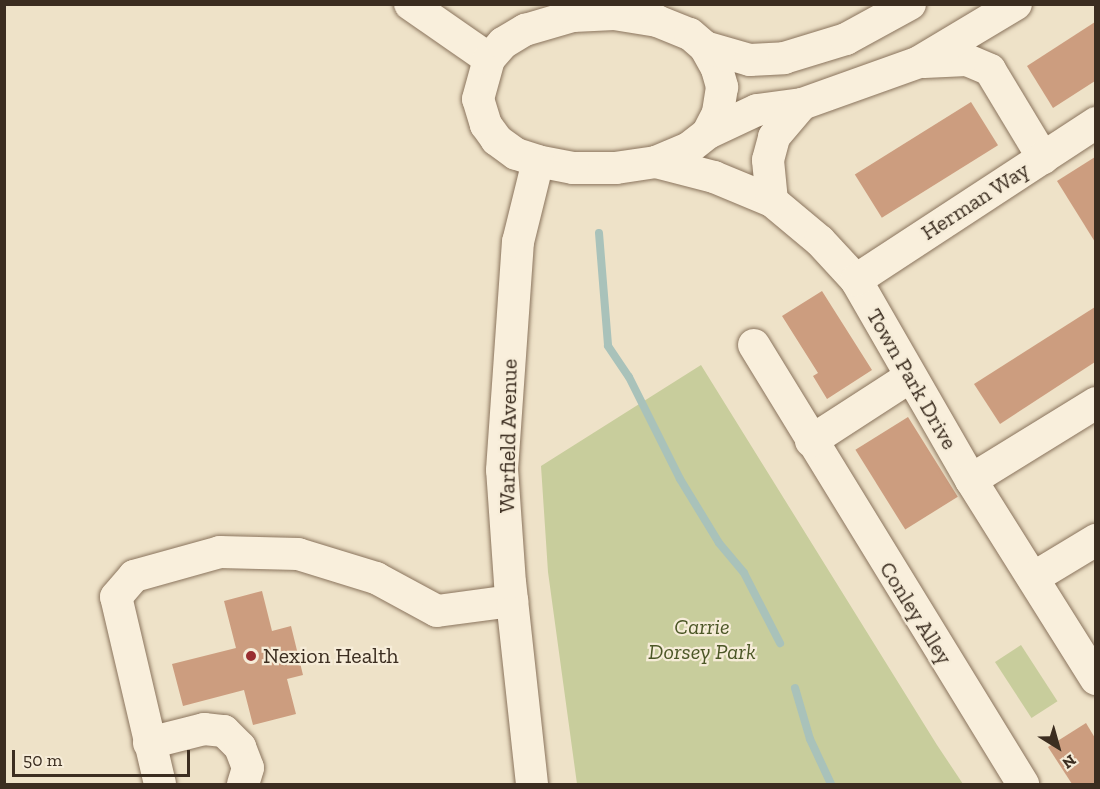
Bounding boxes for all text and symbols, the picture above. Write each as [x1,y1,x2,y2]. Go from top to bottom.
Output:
street label: Herman Way [916,156,1034,246]
street label: Town Park Drive [861,304,963,454]
street label: Warfield Avenue [493,358,523,514]
street label: Conley Alley [874,556,958,670]
park label: Carrie Dorsey Park [648,613,756,664]
place label: Nexion Health [263,643,399,669]
marker: Nexion Health [244,649,258,663]
north arrow [1028,717,1088,777]
scale bar [15,738,194,776]
text: 50 m [23,749,62,771]
text: N [1059,751,1080,773]

